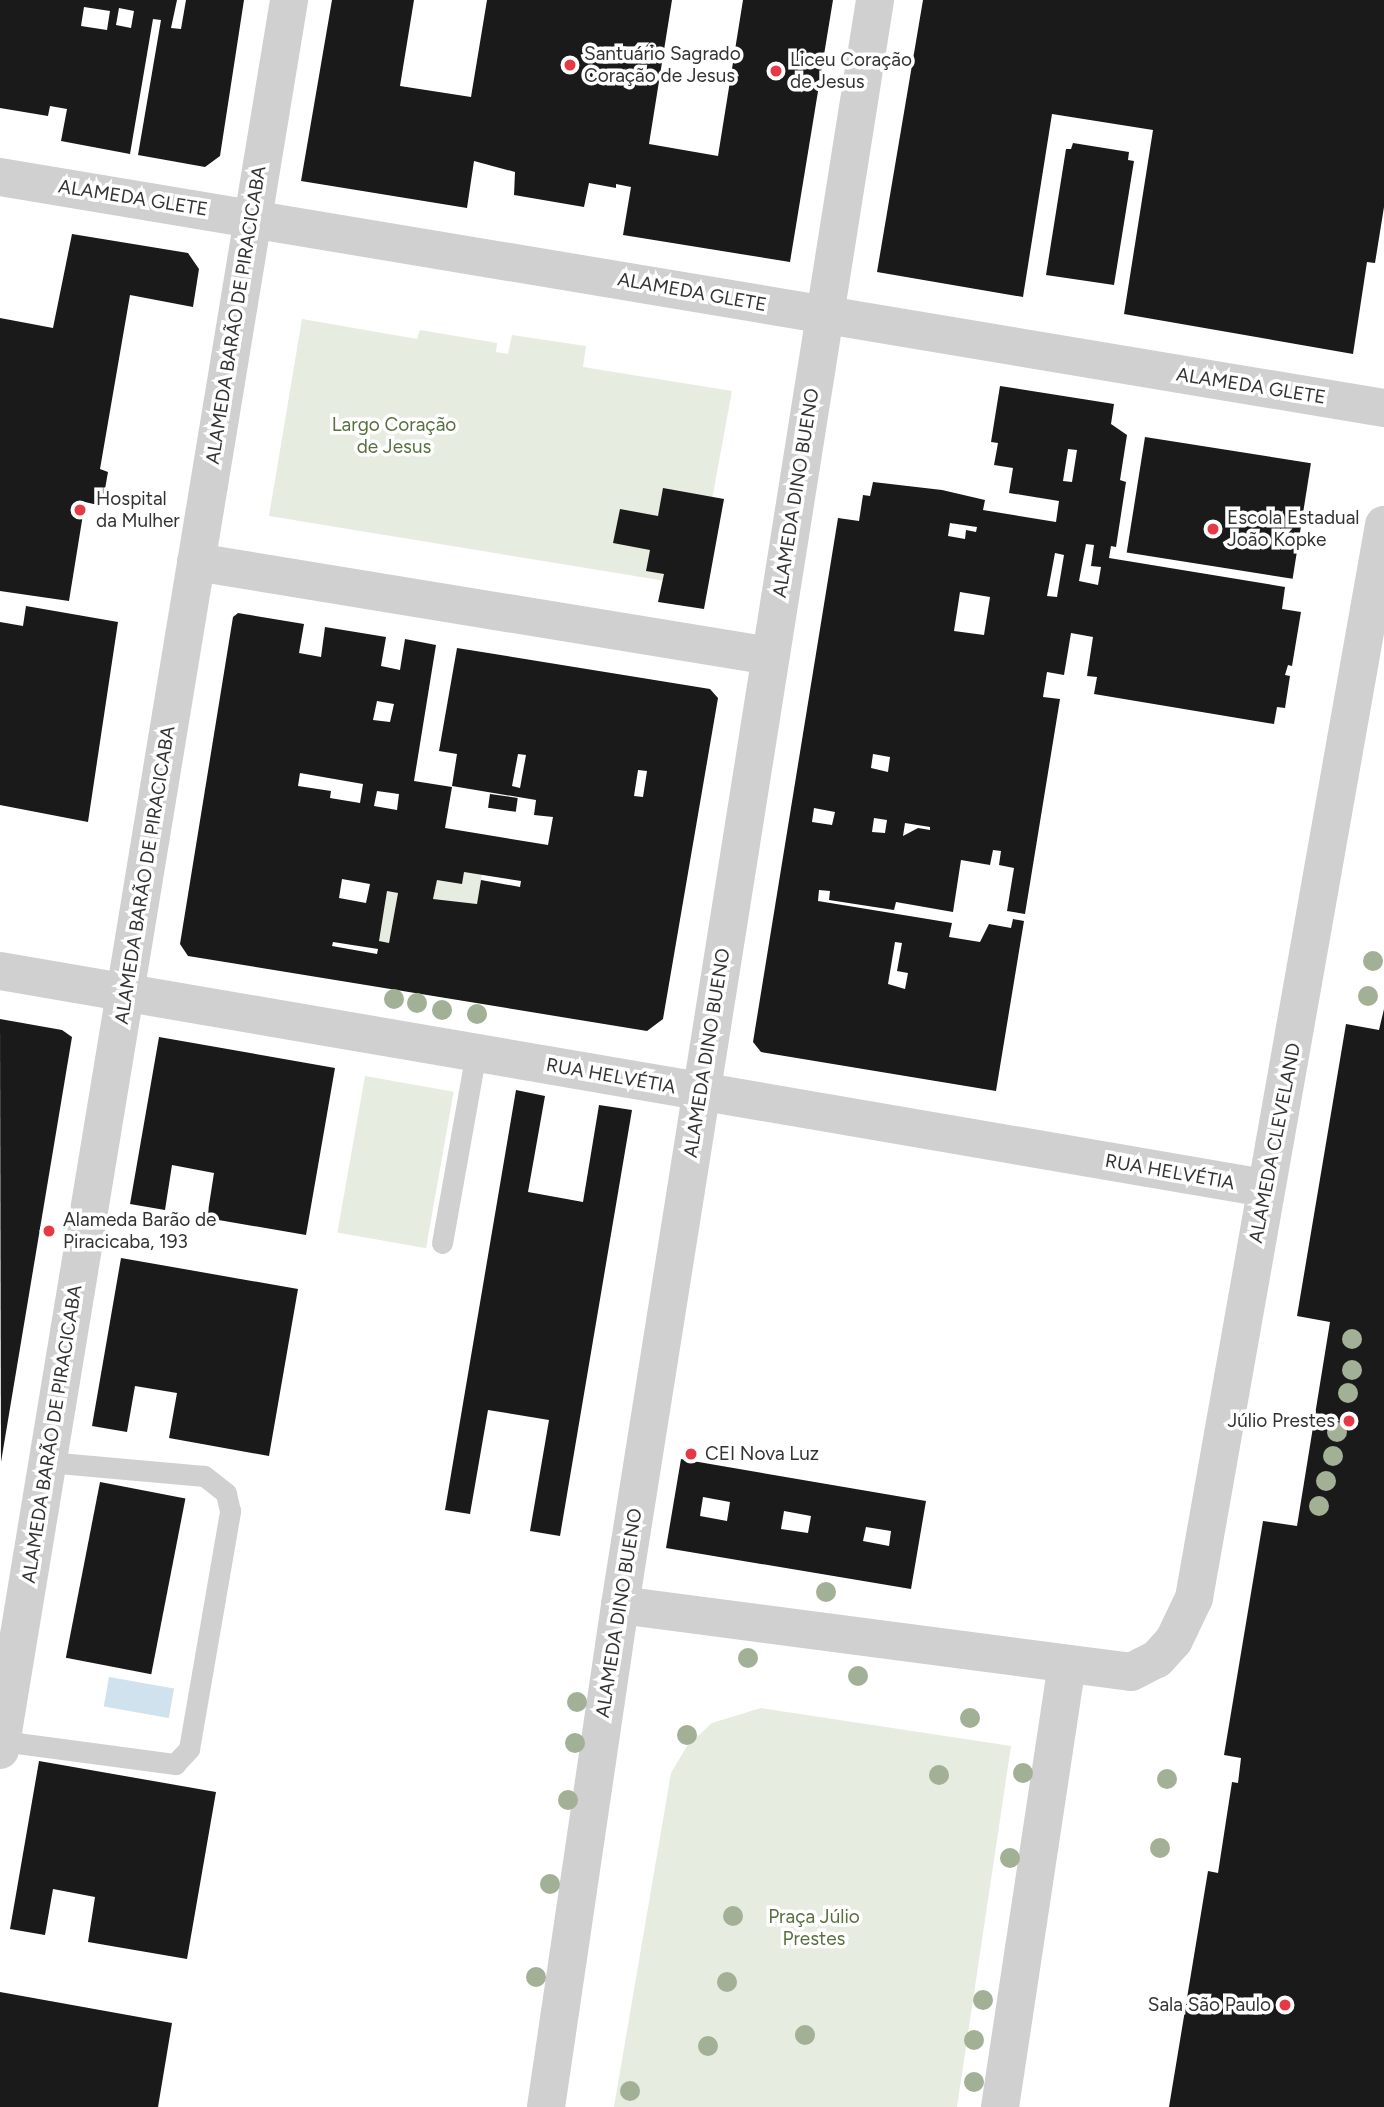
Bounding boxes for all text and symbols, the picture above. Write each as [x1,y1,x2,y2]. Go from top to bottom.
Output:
place label: Santuário Sagrado Coração de Jesus [584,43,741,87]
place label: Liceu Coração de Jesus [790,49,912,93]
marker: Santuário Sagrado Coração de Jesus [562,57,578,73]
marker: Liceu Coração de Jesus [768,63,784,79]
street label: ALAMEDA BARÃO DE PIRACICABA [201,164,271,466]
street label: ALAMEDA GLETE [57,175,209,221]
street label: ALAMEDA GLETE [616,268,768,316]
street label: ALAMEDA GLETE [1175,363,1327,409]
street label: ALAMEDA DINO BUENO [768,387,824,599]
park label: Largo Coração de Jesus [332,414,456,458]
place label: Hospital da Mulher [96,488,180,532]
marker: Hospital da Mulher [70,500,90,520]
place label: Escola Estadual João Kopke [1227,507,1359,551]
marker: Escola Estadual João Kopke [1205,521,1221,537]
street label: ALAMEDA BARÃO DE PIRACICABA [110,724,180,1026]
street label: ALAMEDA DINO BUENO [679,947,735,1159]
street label: ALAMEDA CLEVELAND [1244,1041,1306,1245]
street label: RUA HELVÉTIA [544,1053,678,1099]
street label: RUA HELVÉTIA [1103,1149,1237,1195]
place label: Alameda Barão de Piracicaba, 193 [63,1209,216,1253]
marker: Alameda Barão de Piracicaba, 193 [41,1223,57,1239]
street label: ALAMEDA BARÃO DE PIRACICABA [17,1283,87,1585]
place label: Júlio Prestes [1227,1410,1335,1432]
marker: Júlio Prestes [1341,1413,1357,1429]
place label: CEI Nova Luz [705,1443,819,1465]
marker: CEI Nova Luz [683,1446,699,1462]
street label: ALAMEDA DINO BUENO [591,1507,647,1719]
park label: Praça Júlio Prestes [768,1906,860,1950]
place label: Sala São Paulo [1148,1994,1271,2016]
marker: Sala São Paulo [1277,1997,1293,2013]

